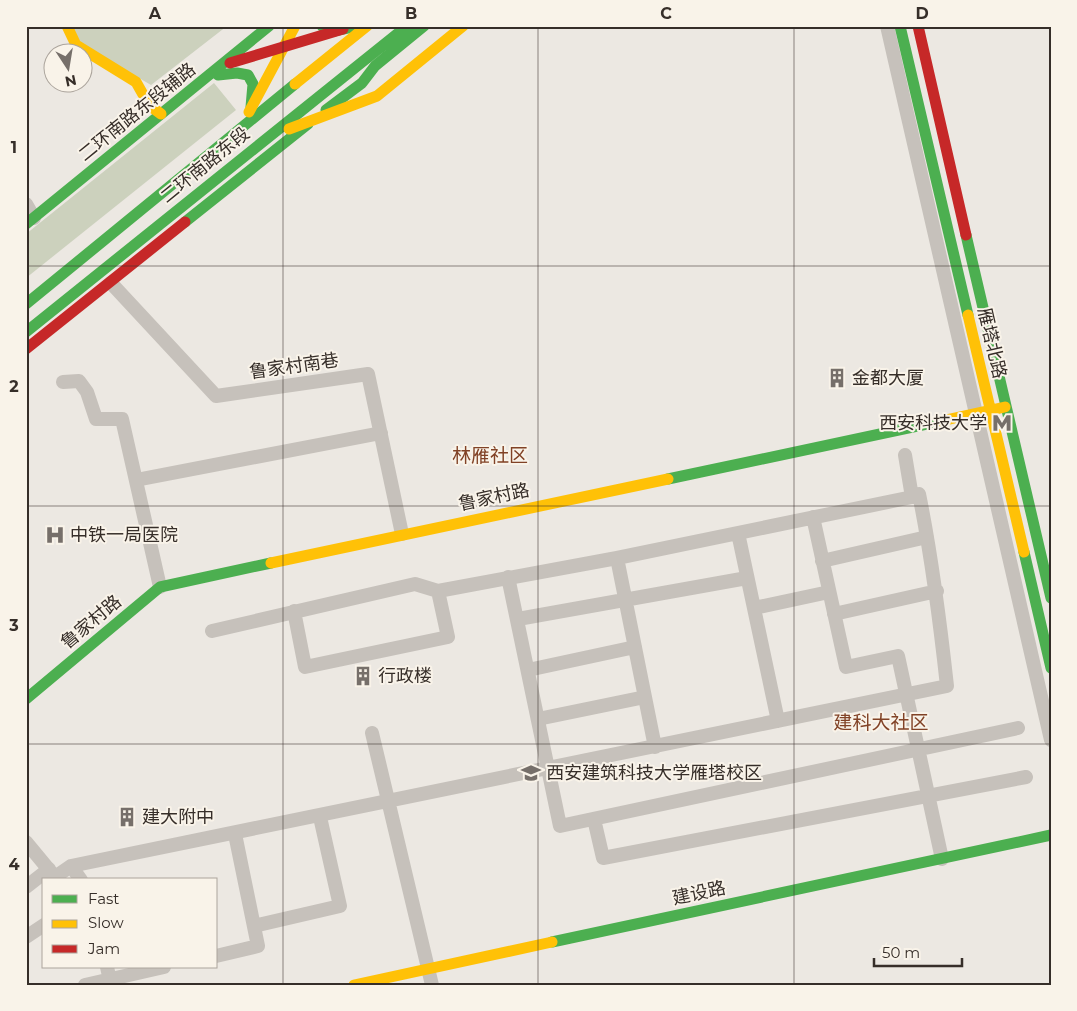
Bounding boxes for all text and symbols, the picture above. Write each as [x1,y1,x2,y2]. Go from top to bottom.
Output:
text: A [148,4,162,23]
text: B [405,4,417,23]
text: C [660,4,672,23]
text: D [915,4,929,23]
north arrow [42,42,92,92]
street label: 二环南路东段辅路 [74,58,200,166]
text: N [63,71,78,91]
street label: 二环南路东段 [156,122,254,208]
text: 1 [11,138,17,157]
street label: 雁塔北路 [973,305,1011,381]
street label: 鲁家村南巷 [248,349,340,383]
building icon: 金都大厦 [826,367,848,389]
place label: 金都大厦 [852,367,924,389]
text: 2 [9,377,19,396]
place label: 西安科技大学 [879,412,987,434]
metro station icon: 西安科技大学 [991,412,1013,434]
district label: 林雁社区 [452,444,528,467]
street label: 鲁家村路 [456,479,532,515]
hospital icon: 中铁一局医院 [44,524,66,546]
place label: 中铁一局医院 [70,524,178,546]
street label: 鲁家村路 [56,590,126,654]
text: 3 [8,616,19,635]
building icon: 行政楼 [352,665,374,687]
place label: 行政楼 [378,665,432,687]
district label: 建科大社区 [833,711,929,734]
school or university icon: 西安建筑科技大学雁塔校区 [520,762,542,784]
place label: 西安建筑科技大学雁塔校区 [546,762,762,784]
building icon: 建大附中 [116,806,138,828]
place label: 建大附中 [142,806,214,828]
text: 4 [8,855,20,874]
street label: 建设路 [670,877,728,909]
legend [42,878,218,968]
text: Fast [88,889,119,908]
text: Slow [88,913,124,932]
scale bar [874,936,962,968]
text: Jam [87,939,120,958]
text: 50 m [882,943,920,962]

